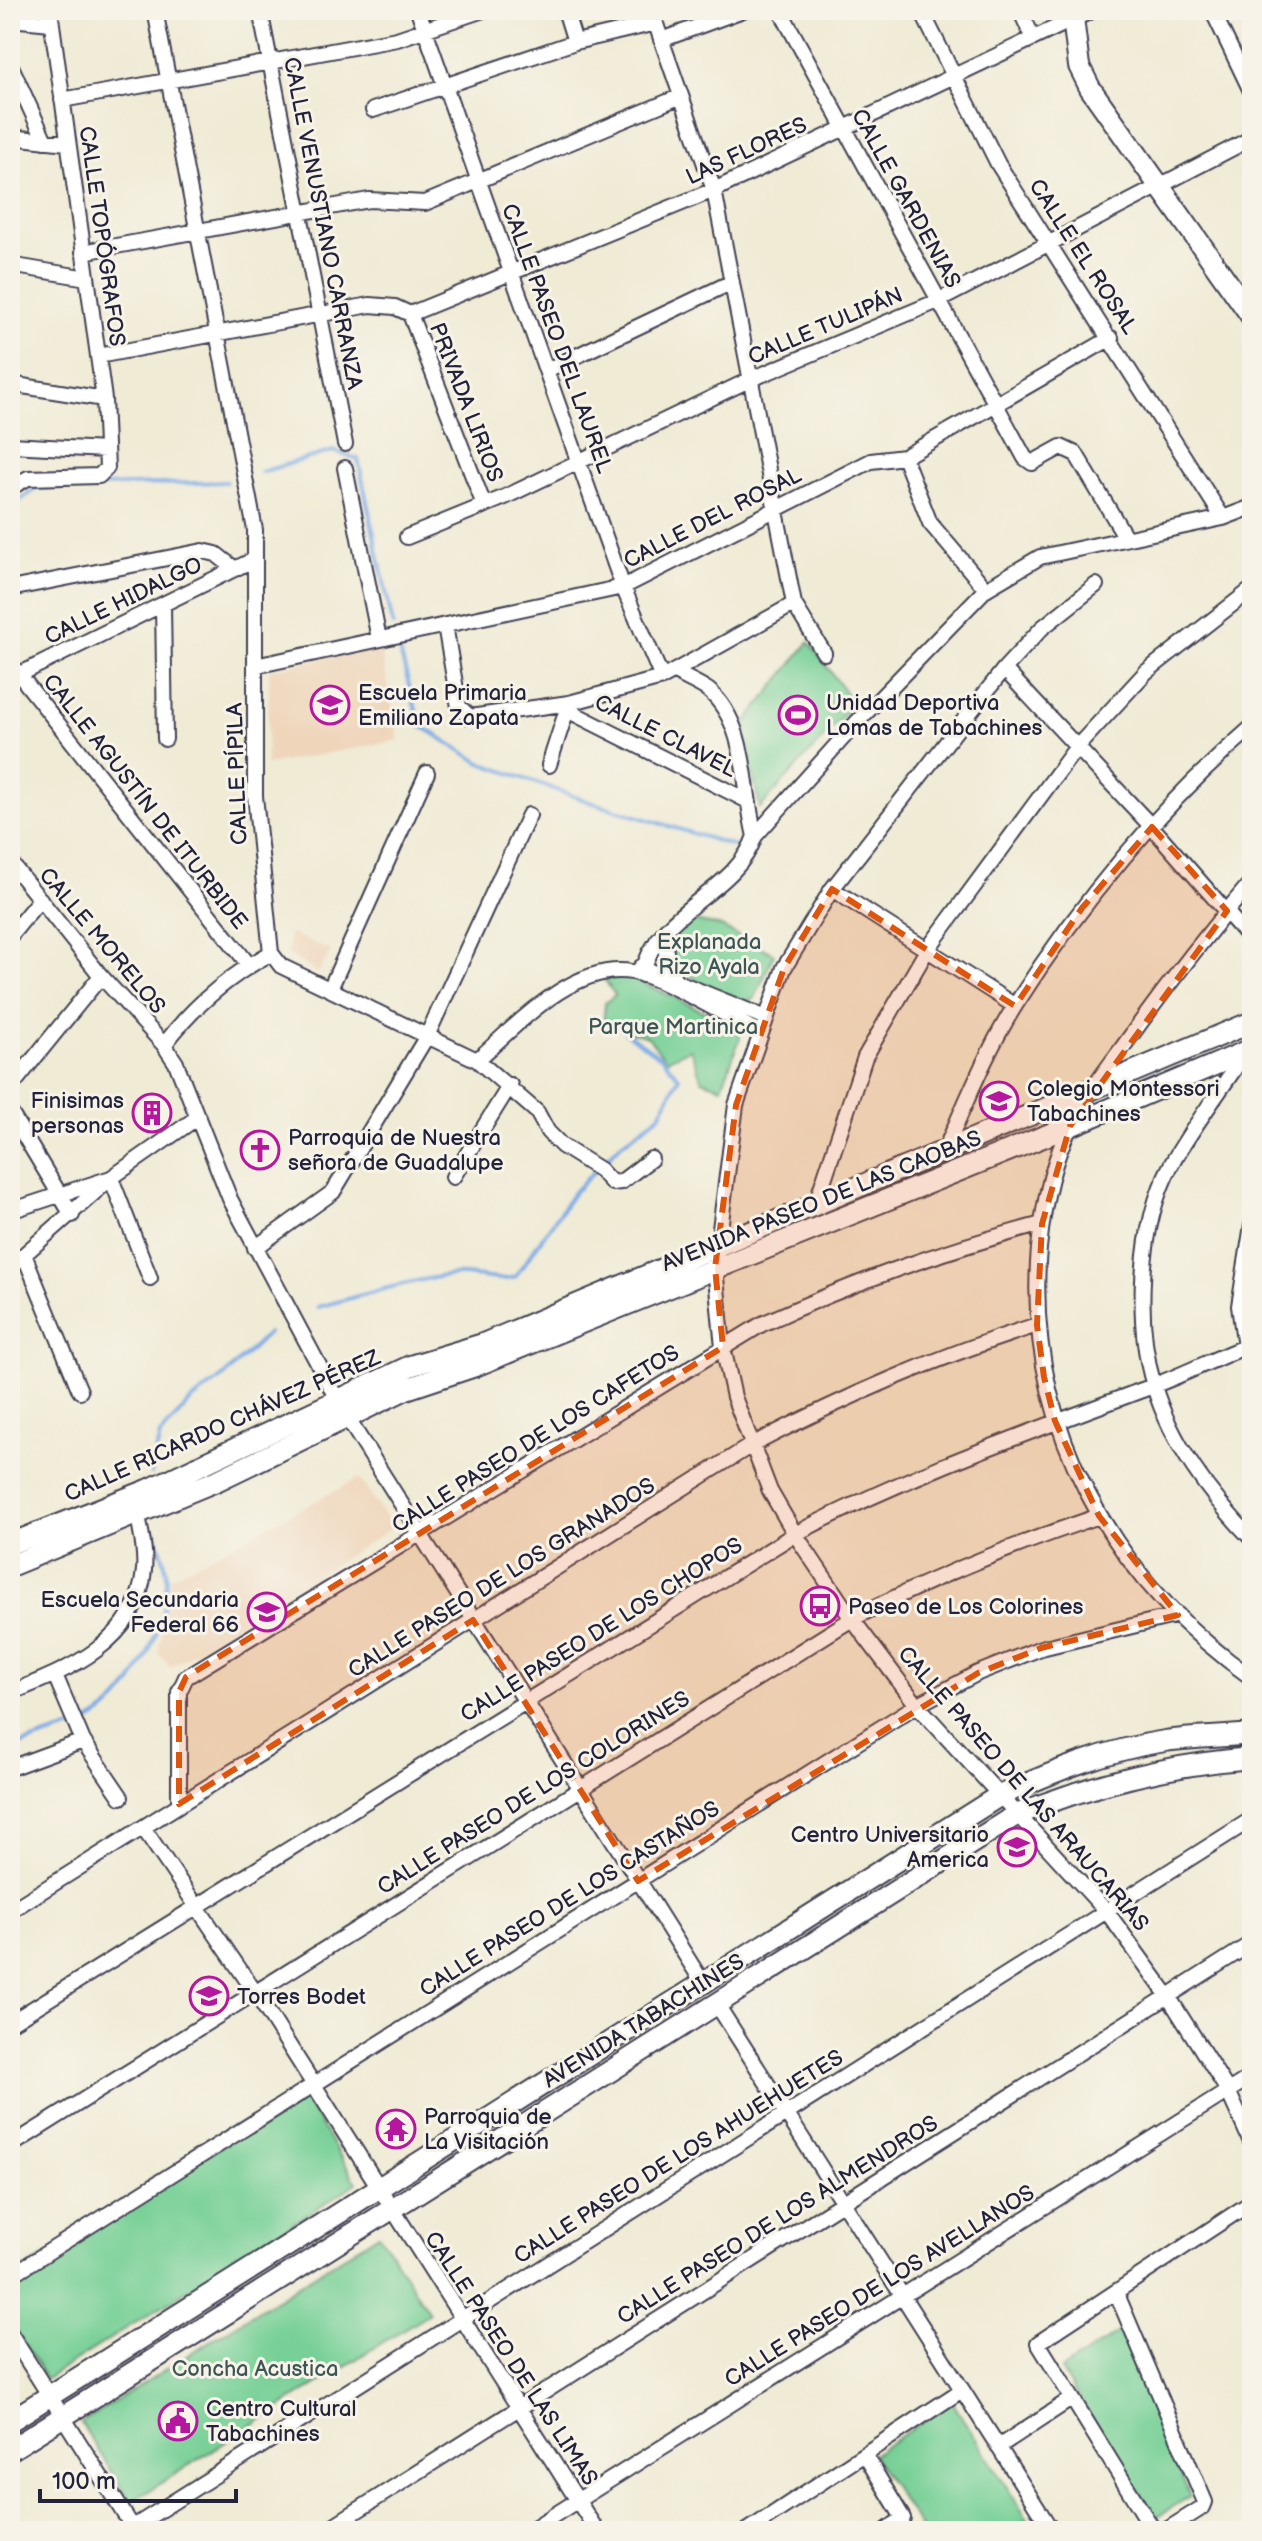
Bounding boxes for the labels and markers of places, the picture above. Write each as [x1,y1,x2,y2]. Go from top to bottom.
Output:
place label: Escuela Primaria Emiliano Zapata [358,680,527,732]
school or university icon: Escuela Primaria Emiliano Zapata [309,684,351,726]
place label: Unidad Deportiva Lomas de Tabachines [826,690,1043,742]
sports icon: Unidad Deportiva Lomas de Tabachines [777,694,819,736]
place label: Colegio Montessori Tabachines [1027,1076,1220,1128]
school or university icon: Colegio Montessori Tabachines [978,1080,1020,1122]
place label: Finisimas personas [31,1088,124,1140]
building icon: Finisimas personas [131,1092,173,1134]
place label: Parroquia de Nuestra señora de Guadalupe [288,1125,504,1177]
church icon: Parroquia de Nuestra señora de Guadalupe [239,1129,281,1171]
bus stop icon: Paseo de Los Colorines [799,1585,841,1627]
place label: Escuela Secundaria Federal 66 [41,1587,239,1639]
school or university icon: Escuela Secundaria Federal 66 [246,1591,288,1633]
place label: Paseo de Los Colorines [848,1594,1084,1621]
place label: Centro Universitario America [791,1822,989,1874]
school or university icon: Centro Universitario America [996,1826,1038,1868]
school or university icon: Torres Bodet [188,1975,230,2017]
place label: Torres Bodet [237,1984,366,2011]
place label: Parroquia de La Visitación [424,2104,552,2156]
temple icon: Parroquia de La Visitación [375,2108,417,2150]
place label: Centro Cultural Tabachines [206,2396,356,2448]
public building icon: Centro Cultural Tabachines [157,2400,199,2442]

